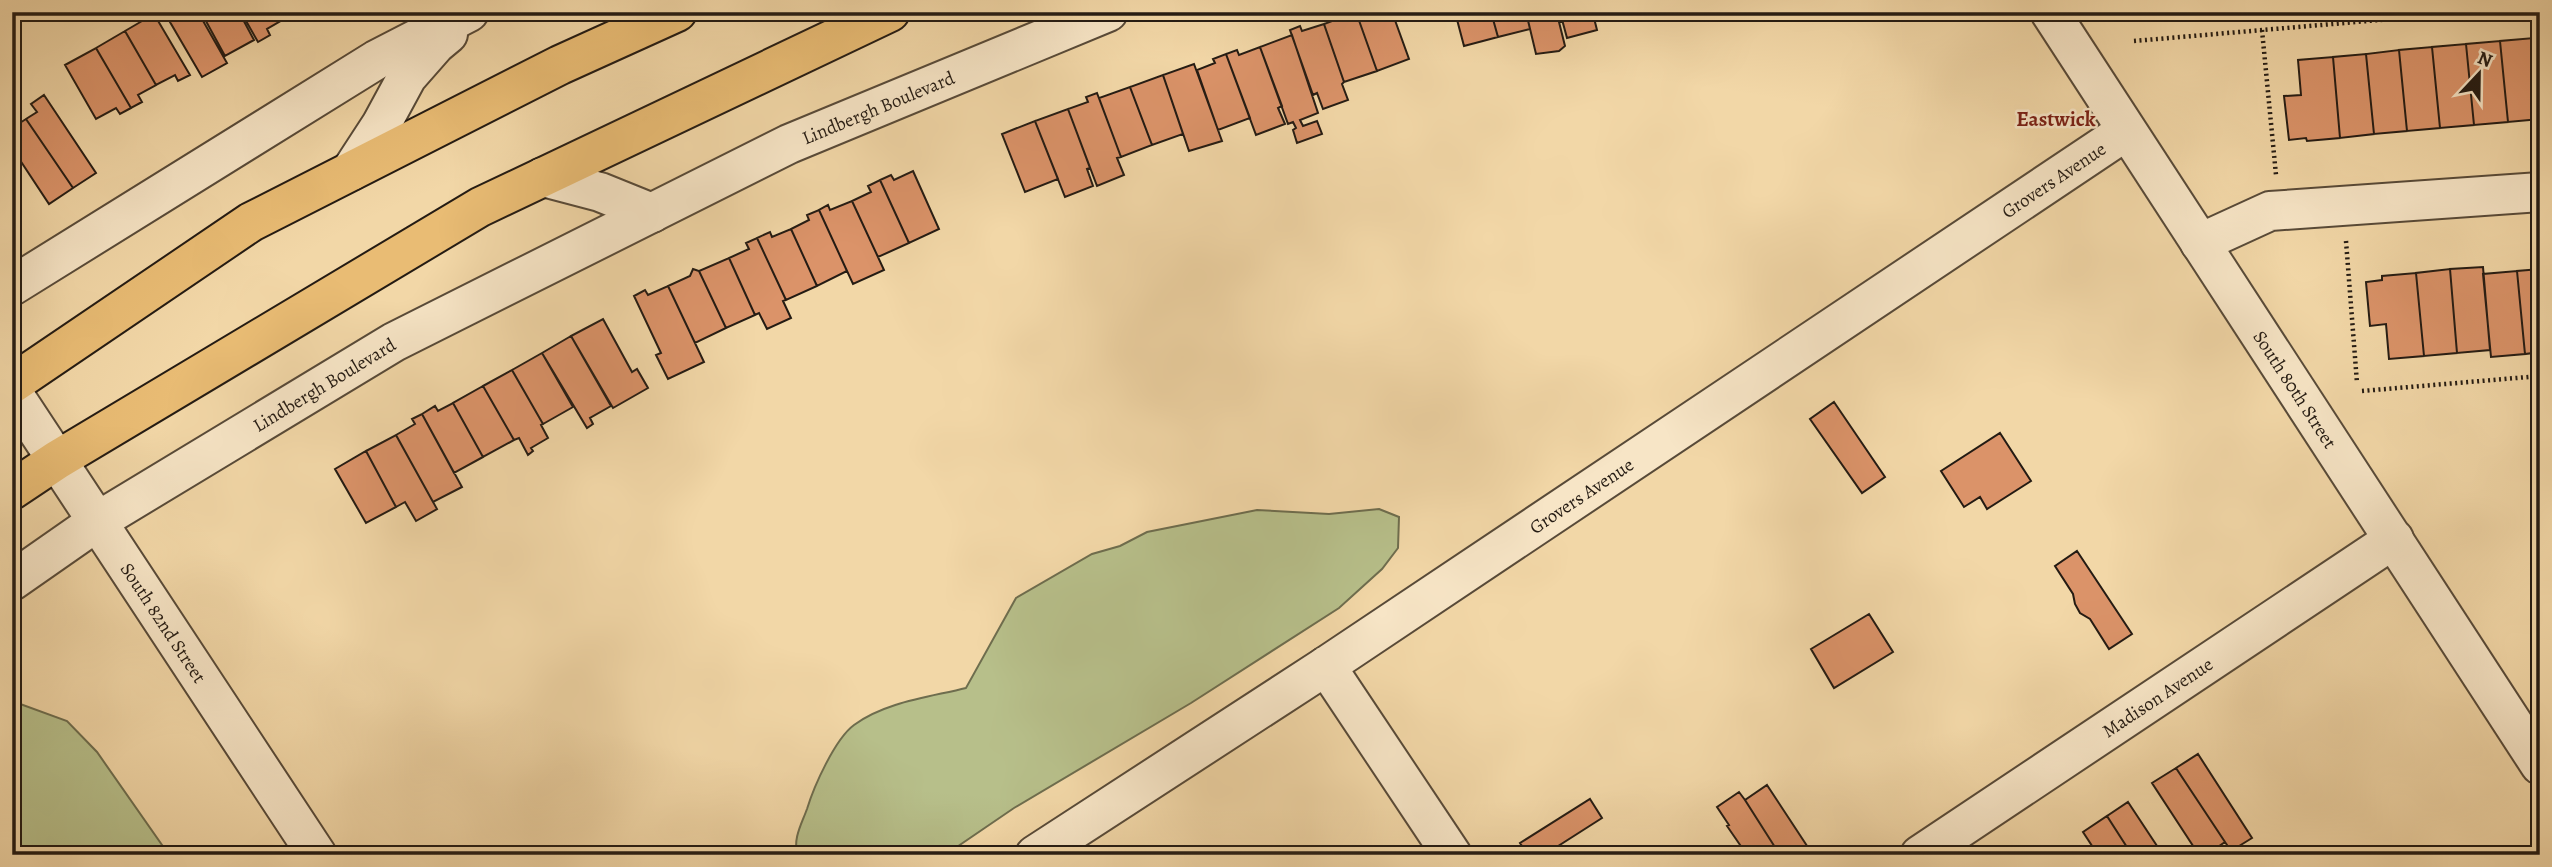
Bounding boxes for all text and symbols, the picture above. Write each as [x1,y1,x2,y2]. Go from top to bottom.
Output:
north arrow [2444,38,2514,108]
text: N [2474,45,2496,74]
street label: Lindbergh Boulevard [798,65,959,151]
district label: Eastwick [2016,105,2096,133]
street label: Grovers Avenue [1997,136,2111,225]
street label: South 80th Street [2247,326,2343,454]
street label: Lindbergh Boulevard [248,331,402,438]
street label: Grovers Avenue [1524,452,1639,540]
street label: South 82nd Street [114,558,212,688]
street label: Madison Avenue [2097,651,2218,744]

